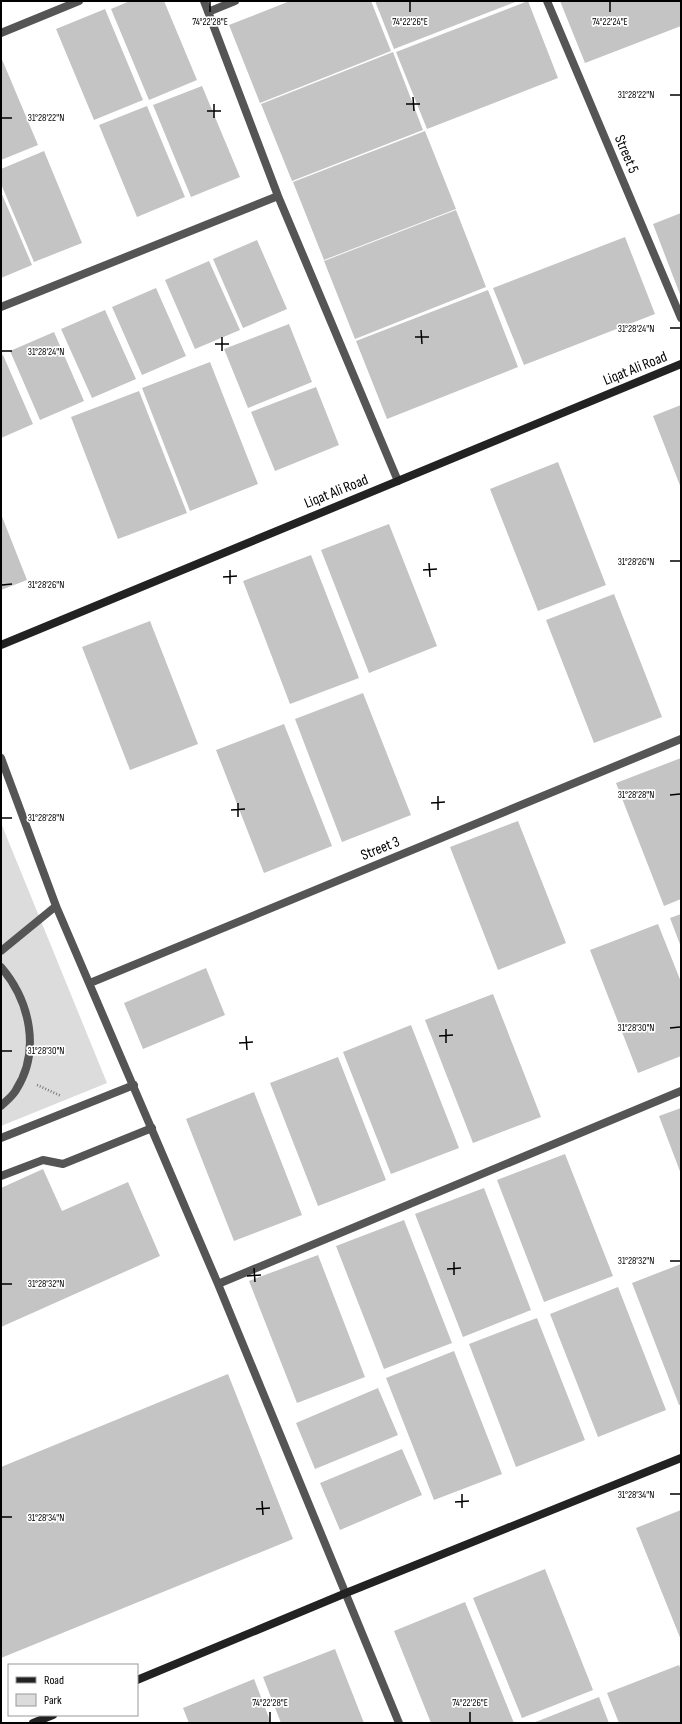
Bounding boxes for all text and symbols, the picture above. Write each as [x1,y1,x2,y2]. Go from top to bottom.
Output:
text: 74°22'28"E [192,16,228,28]
text: 74°22'26"E [392,16,428,28]
text: 74°22'24"E [592,16,628,28]
text: 31°28'22"N [618,89,654,101]
text: 31°28'22"N [28,112,64,124]
street label: Street 5 [610,132,643,176]
text: 31°28'24"N [618,323,654,335]
text: 31°28'24"N [28,346,64,358]
street label: Liqat Ali Road [600,347,670,390]
street label: Liqat Ali Road [301,470,371,513]
text: 31°28'26"N [618,556,654,568]
text: 31°28'26"N [28,579,64,591]
text: 31°28'28"N [618,789,654,801]
text: 31°28'28"N [28,812,64,824]
street label: Street 3 [358,832,402,865]
text: 31°28'30"N [618,1022,654,1034]
text: 31°28'30"N [28,1045,64,1057]
text: 31°28'32"N [618,1255,654,1267]
text: 31°28'32"N [28,1278,64,1290]
text: 31°28'34"N [618,1489,654,1501]
text: 31°28'34"N [28,1512,64,1524]
legend [8,1664,138,1716]
text: Road [44,1673,64,1688]
text: Park [44,1693,62,1708]
text: 74°22'28"E [252,1697,288,1709]
text: 74°22'26"E [452,1697,488,1709]

